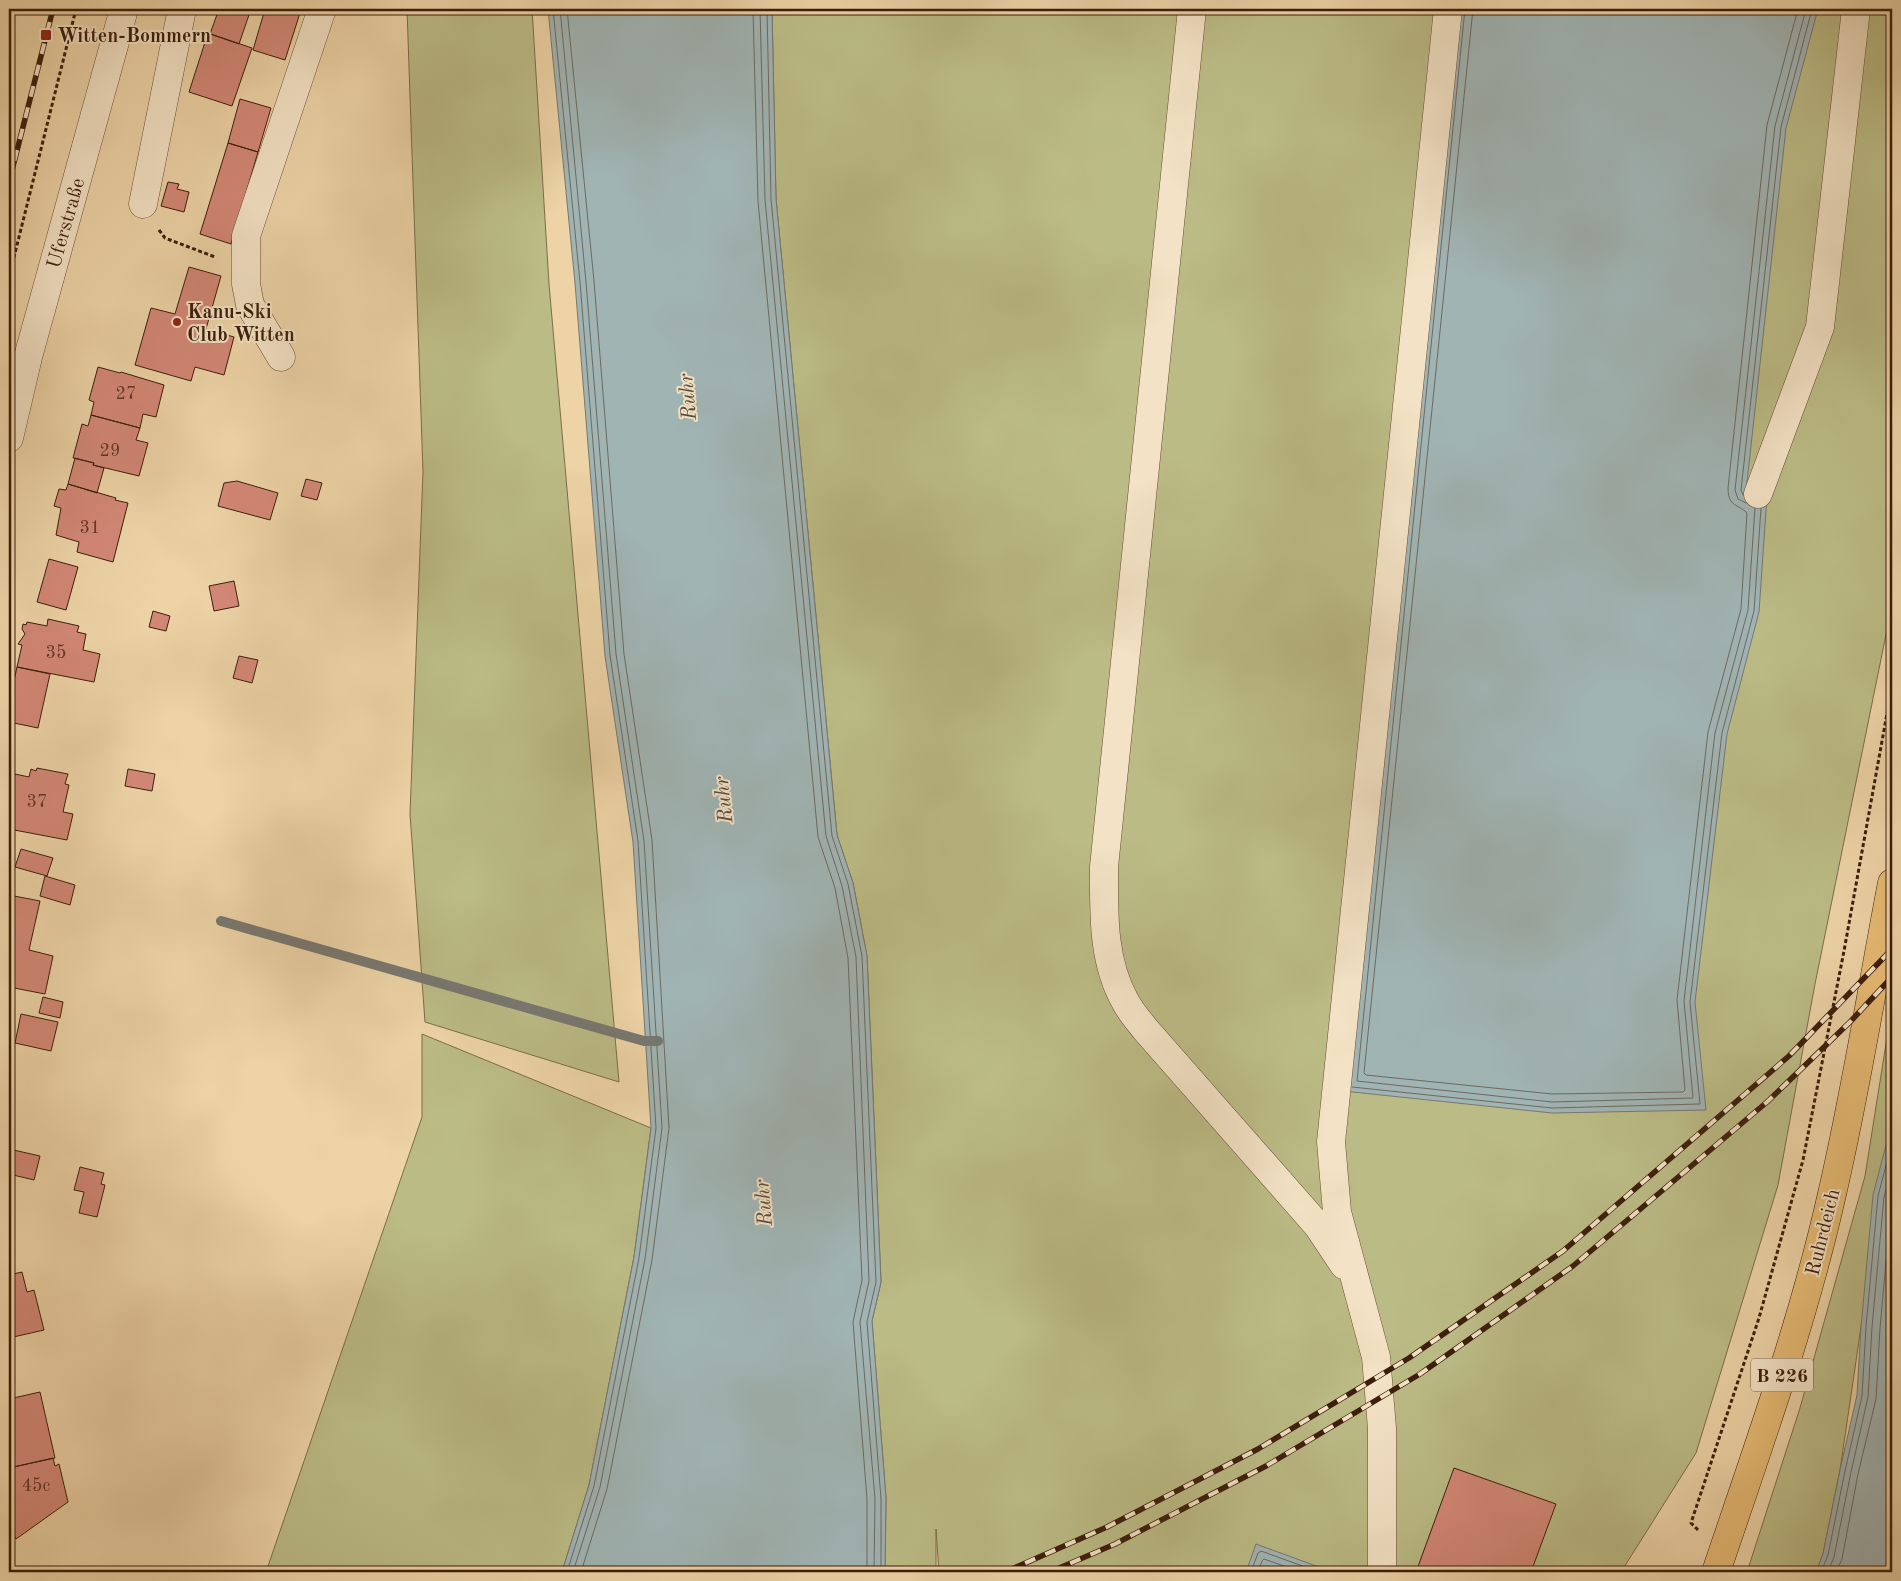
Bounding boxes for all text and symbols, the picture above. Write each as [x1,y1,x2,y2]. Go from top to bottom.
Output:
place label: Witten-Bommern [57,27,211,47]
marker: Witten-Bommern [39,28,53,42]
street label: Uferstraße [44,176,89,271]
place label: Kanu-Ski Club Witten [187,303,295,346]
marker: Kanu-Ski Club Witten [171,316,183,328]
water label: Ruhr [676,372,701,422]
house number: 27 [116,385,136,403]
house number: 29 [100,442,120,460]
house number: 31 [80,519,100,537]
house number: 35 [46,644,66,662]
water label: Ruhr [711,774,737,825]
house number: 37 [27,793,47,811]
water label: Ruhr [752,1178,777,1228]
street label: Ruhrdeich [1804,1187,1844,1278]
road number: B 226 [1751,1358,1813,1392]
house number: 45c [22,1477,51,1495]

